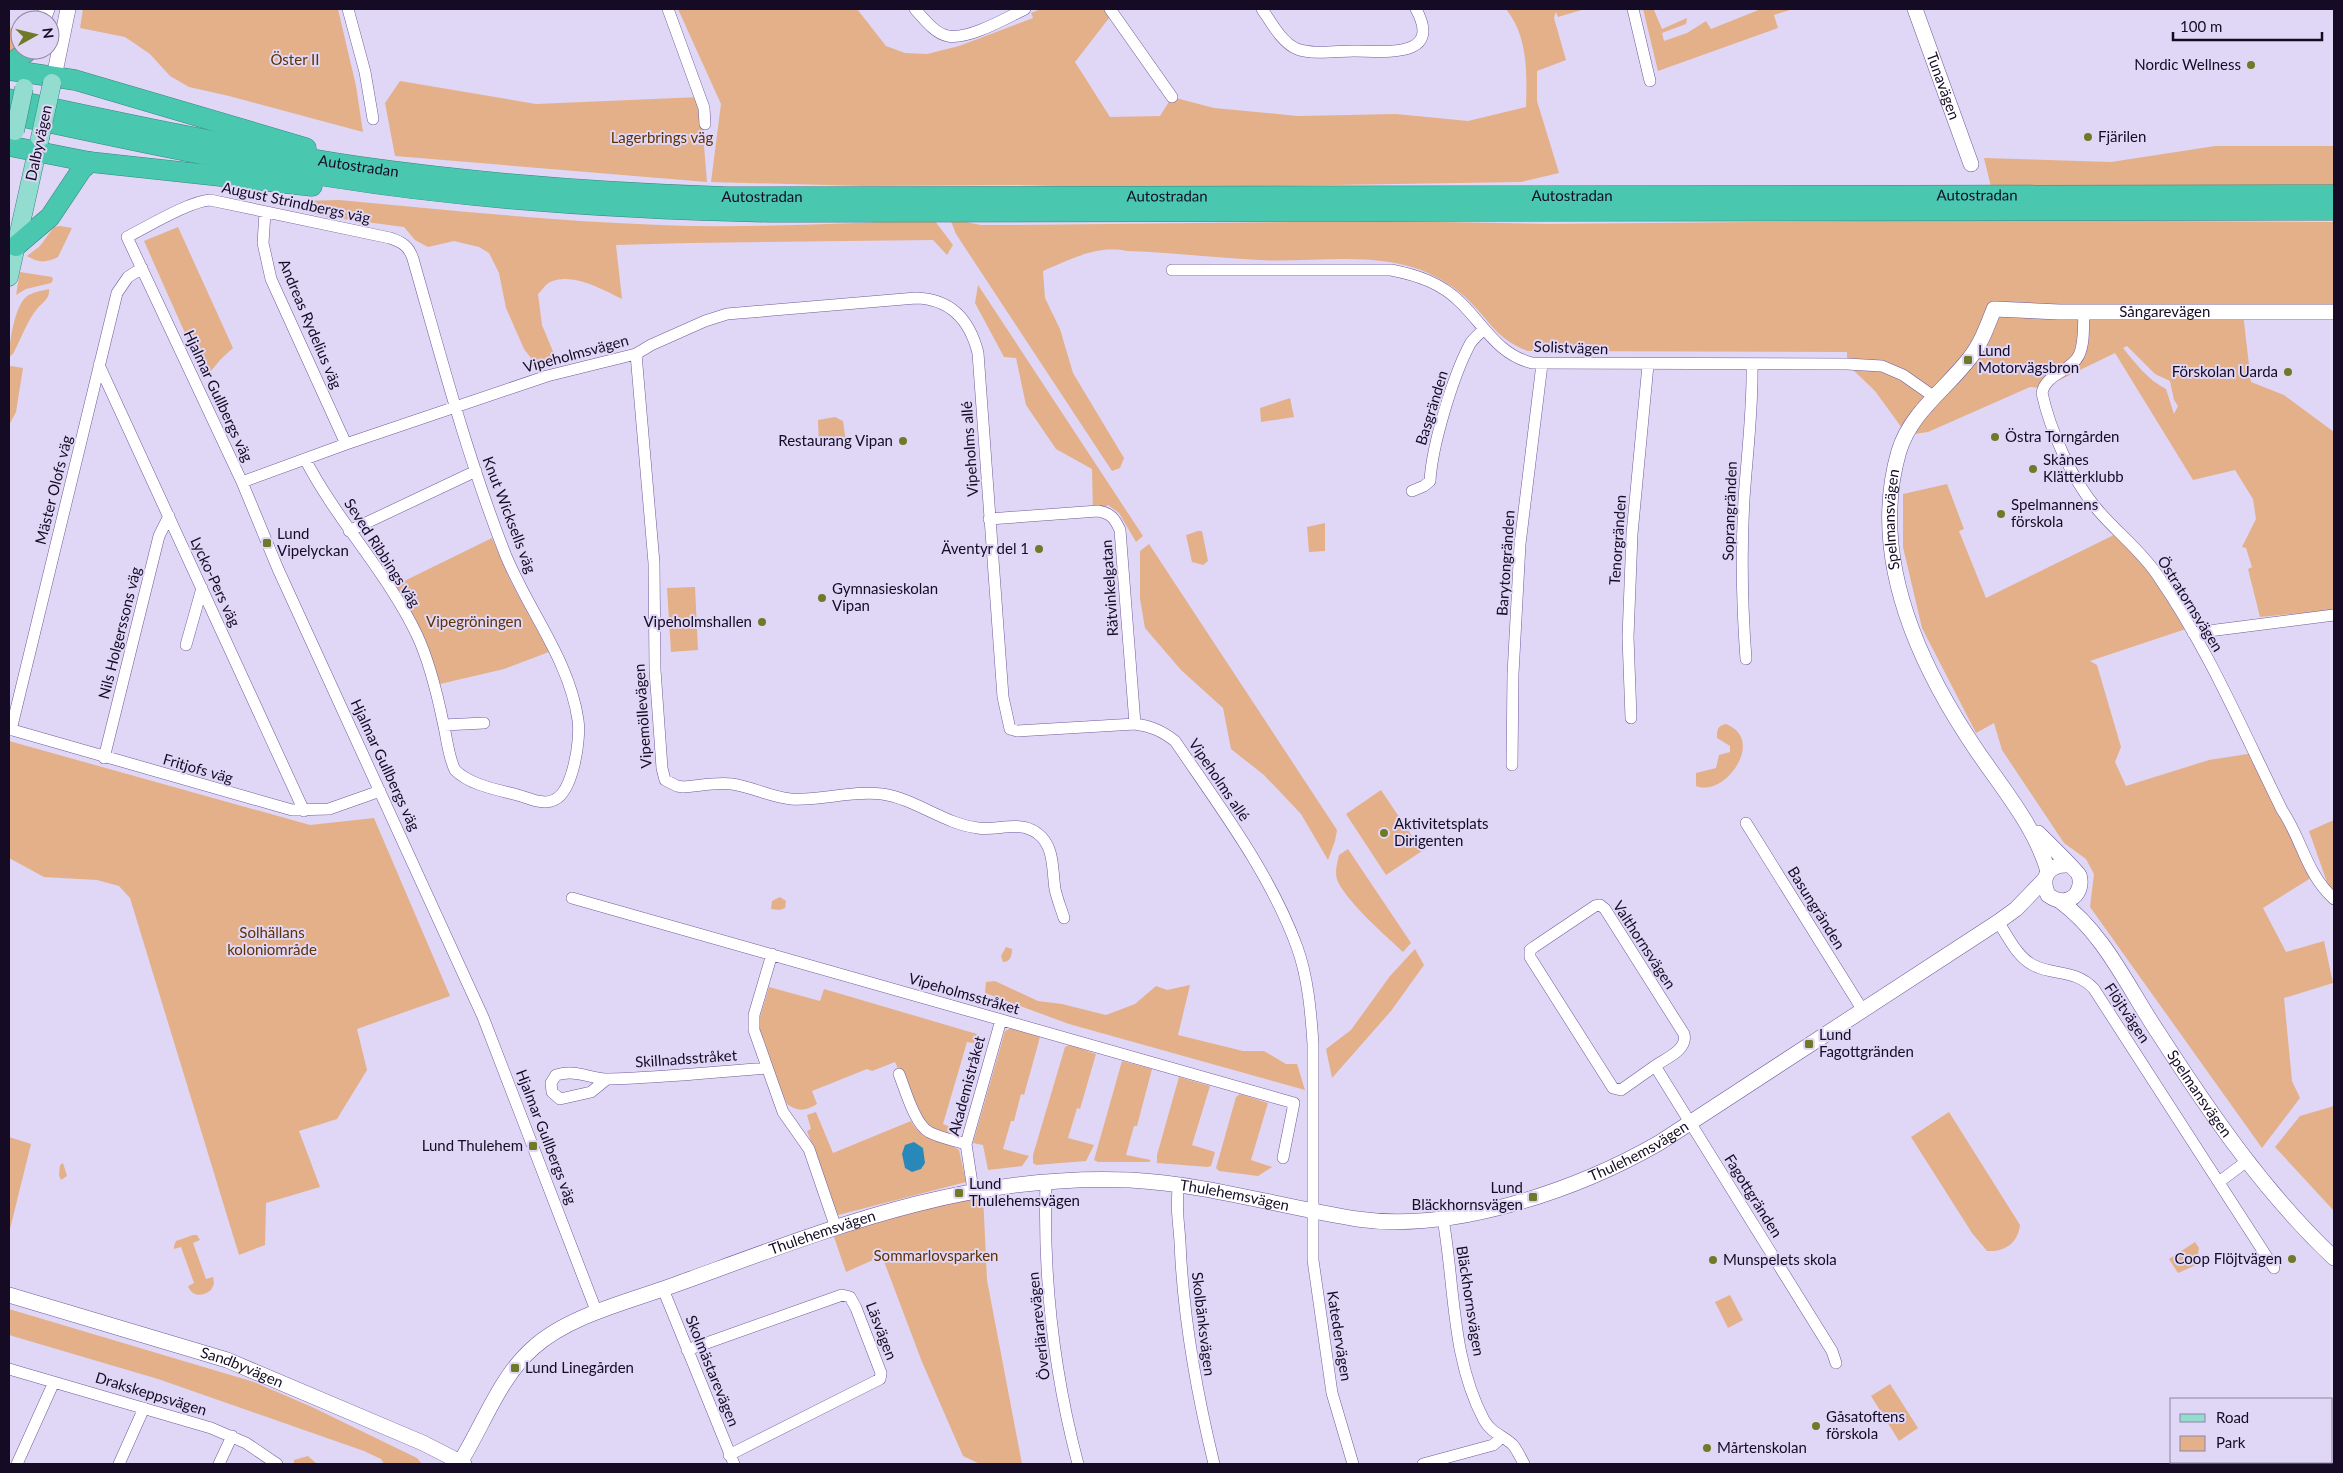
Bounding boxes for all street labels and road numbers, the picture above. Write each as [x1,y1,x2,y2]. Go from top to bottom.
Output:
street label: Tunavägen [1923,50,1964,122]
street label: Dalbyvägen [21,103,55,182]
street label: Autostradan [317,150,400,180]
street label: August Strindbergs väg [220,177,372,227]
street label: Autostradan [1936,185,2018,203]
street label: Autostradan [1126,186,1208,205]
street label: Autostradan [1531,186,1613,204]
street label: Autostradan [721,187,803,205]
street label: Andreas Rydelius väg [275,256,346,391]
street label: Sångarevägen [2119,302,2210,320]
street label: Hjalmar Gullbergs väg [180,327,257,464]
street label: Vipeholmsvägen [521,330,630,376]
street label: Solistvägen [1533,337,1609,357]
street label: Basgränden [1411,368,1451,447]
street label: Vipeholms allé [957,401,981,497]
street label: Mäster Olofs väg [31,433,75,546]
street label: Knut Wicksells väg [479,454,541,576]
street label: Soprangränden [1718,461,1740,561]
street label: Spelmansvägen [1880,467,1903,572]
street label: Tenorgränden [1605,494,1629,586]
street label: Seved Ribbings väg [341,495,425,610]
street label: Barytongränden [1492,509,1518,616]
street label: Lycko-Pers väg [187,534,245,630]
street label: Rätvinkelgatan [1097,539,1121,637]
street label: Östratornsvägen [2154,552,2227,655]
street label: Nils Holgerssons väg [94,565,144,701]
street label: Vipemöllevägen [629,663,655,769]
street label: Hjalmar Gullbergs väg [347,696,424,833]
street label: Vipeholms allé [1186,735,1254,824]
street label: Fritjofs väg [161,749,236,787]
street label: Basungränden [1784,863,1849,952]
street label: Valthornsvägen [1610,897,1680,992]
street label: Vipeholmsstråket [907,969,1022,1018]
street label: Flöjtvägen [2101,979,2154,1046]
street label: Akademistråket [944,1033,988,1138]
street label: Skillnadsstråket [634,1045,738,1071]
street label: Spelmansvägen [2164,1046,2236,1140]
street label: Hjalmar Gullbergs väg [513,1067,581,1207]
street label: Thulehemsvägen [1586,1116,1691,1185]
street label: Fagottgränden [1721,1150,1787,1240]
street label: Thulehemsvägen [1179,1175,1291,1214]
street label: Thulehemsvägen [766,1206,877,1258]
street label: Bläckhornsvägen [1453,1244,1489,1357]
street label: Överlärarevägen [1023,1271,1053,1381]
street label: Skolbänksvägen [1189,1271,1219,1377]
street label: Katedervägen [1324,1289,1356,1382]
street label: Läsvägen [863,1299,901,1362]
street label: Skolmästarevägen [682,1312,743,1429]
street label: Sandbyvägen [199,1343,286,1391]
street label: Drakskeppsvägen [93,1368,209,1419]

